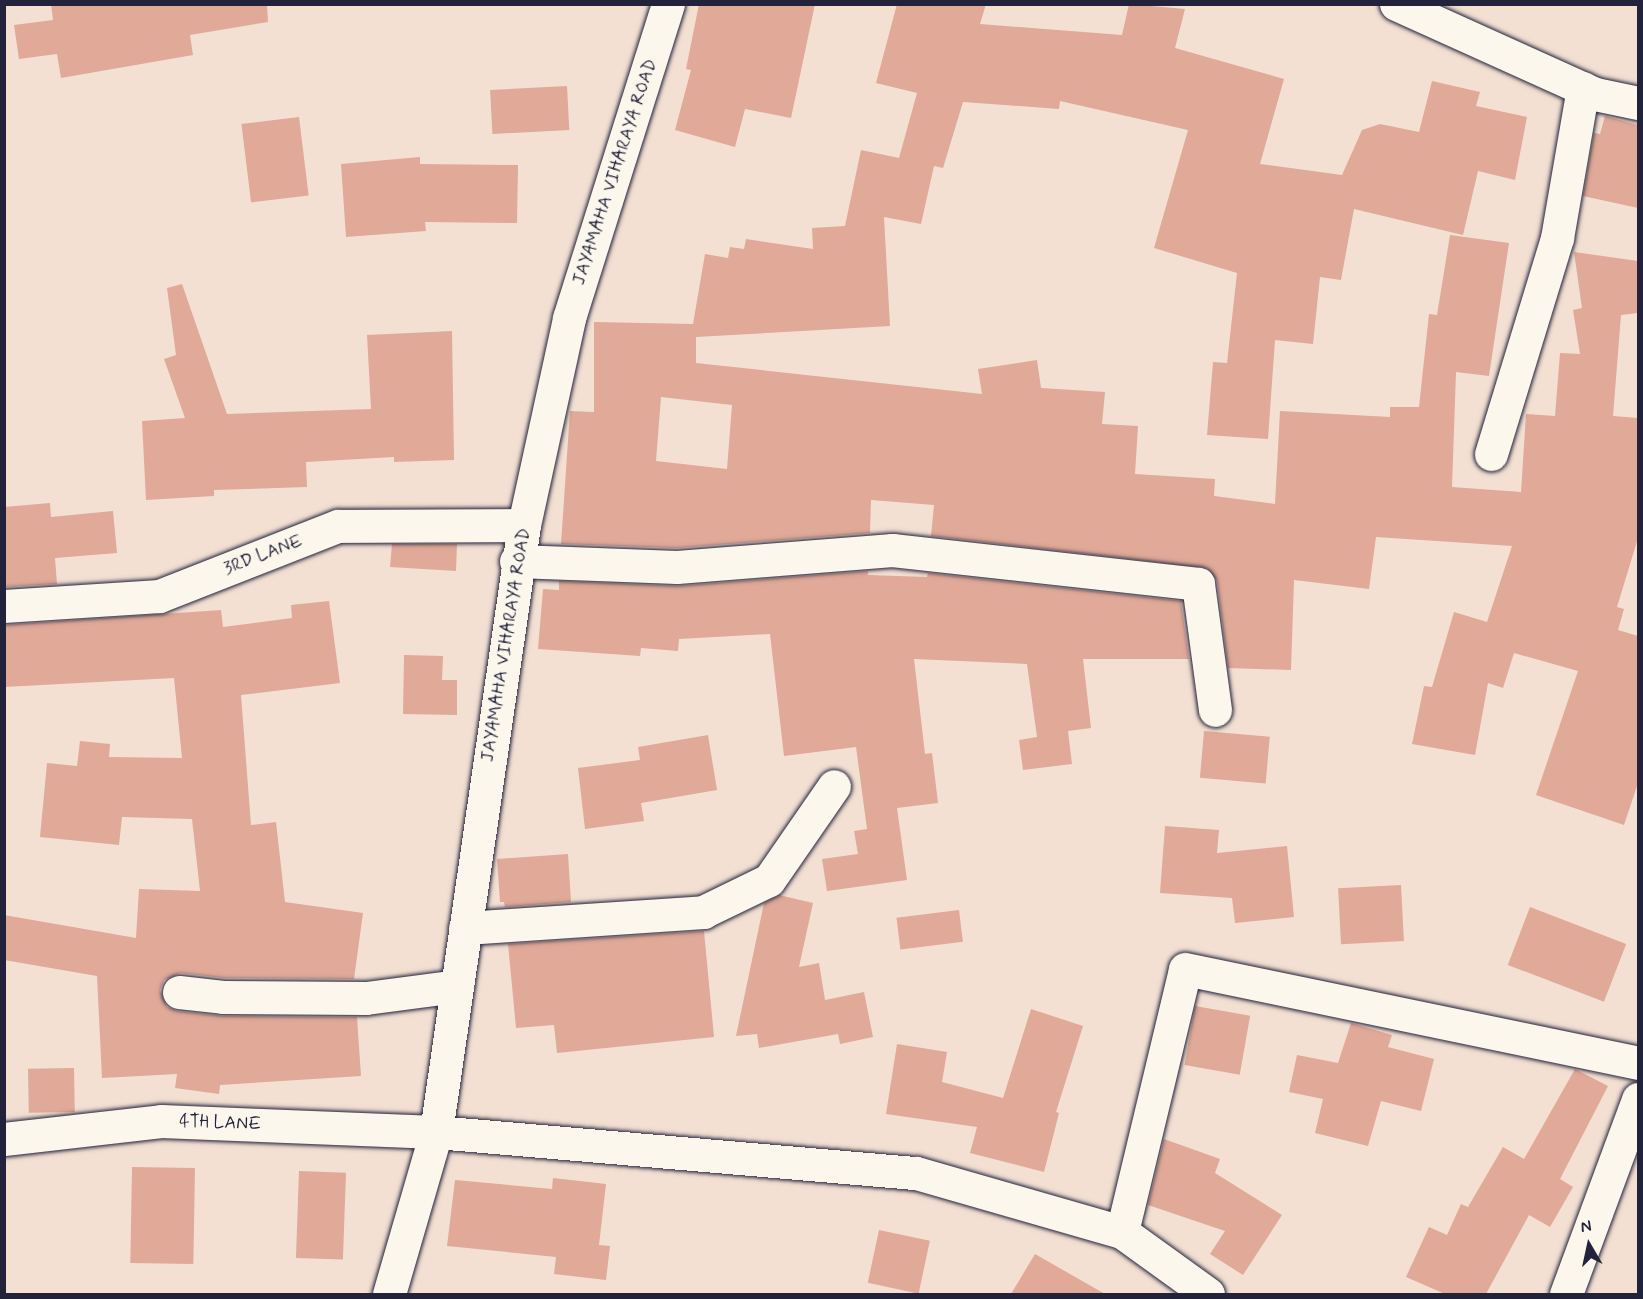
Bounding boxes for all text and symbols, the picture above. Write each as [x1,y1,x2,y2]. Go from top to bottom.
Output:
street label: JAYAMAHA VIHARAYA ROAD [568,56,662,288]
street label: JAYAMAHA VIHARAYA ROAD [477,527,535,763]
street label: 3RD LANE [221,530,305,580]
street label: 4TH LANE [179,1111,261,1135]
north arrow [1559,1215,1619,1275]
text: N [1579,1216,1593,1238]

